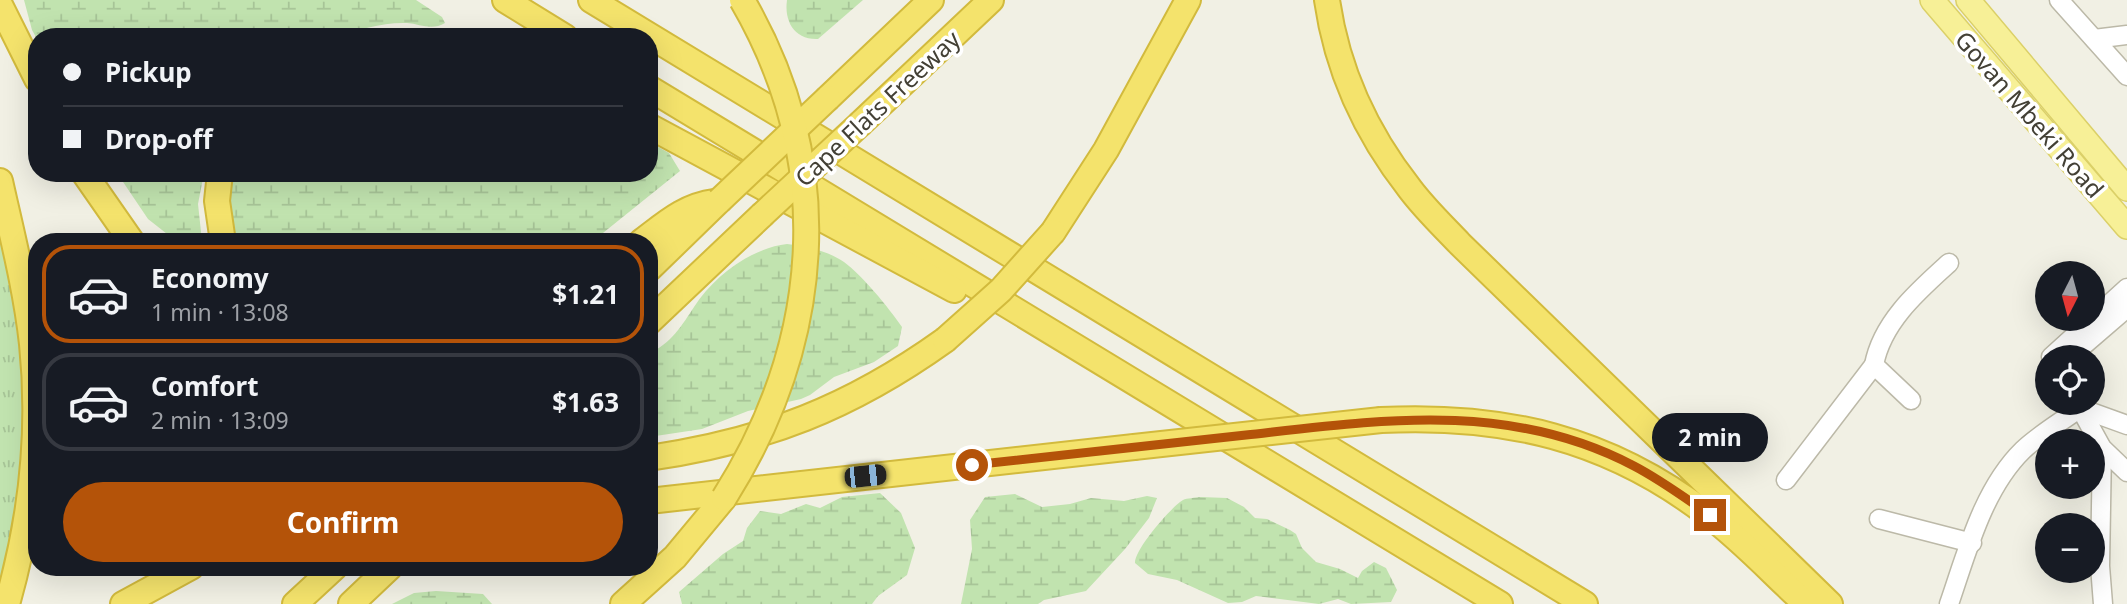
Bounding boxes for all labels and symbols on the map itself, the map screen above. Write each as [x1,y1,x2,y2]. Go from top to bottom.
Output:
street label: Cape Flats Freeway [787,22,967,193]
street label: Govan Mbeki Road [1948,23,2112,205]
north arrow [2035,261,2105,331]
callout: 2 min [1652,414,1768,462]
route start [956,449,988,481]
car [844,463,887,489]
route end [1694,499,1726,531]

